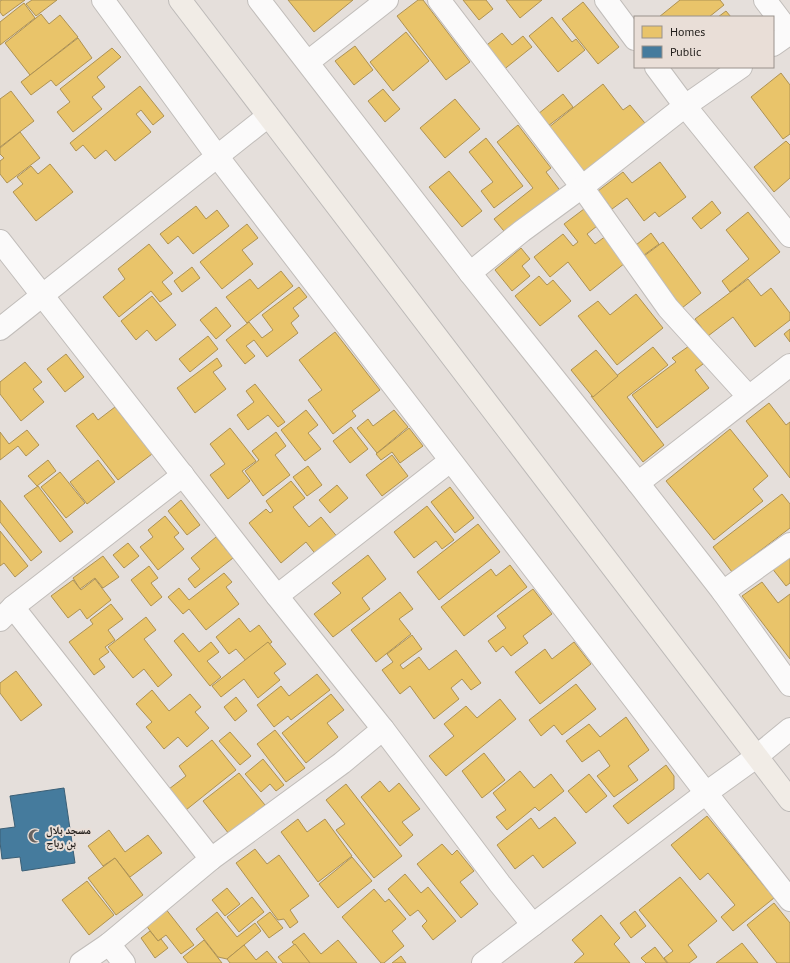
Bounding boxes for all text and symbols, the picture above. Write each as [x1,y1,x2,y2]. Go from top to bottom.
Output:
legend [634,16,774,68]
text: Homes [670,24,705,39]
text: Public [670,44,702,59]
place label: مسجد بلال بن رباح [46,823,91,851]
mosque icon: مسجد بلال بن رباح [27,828,43,844]

